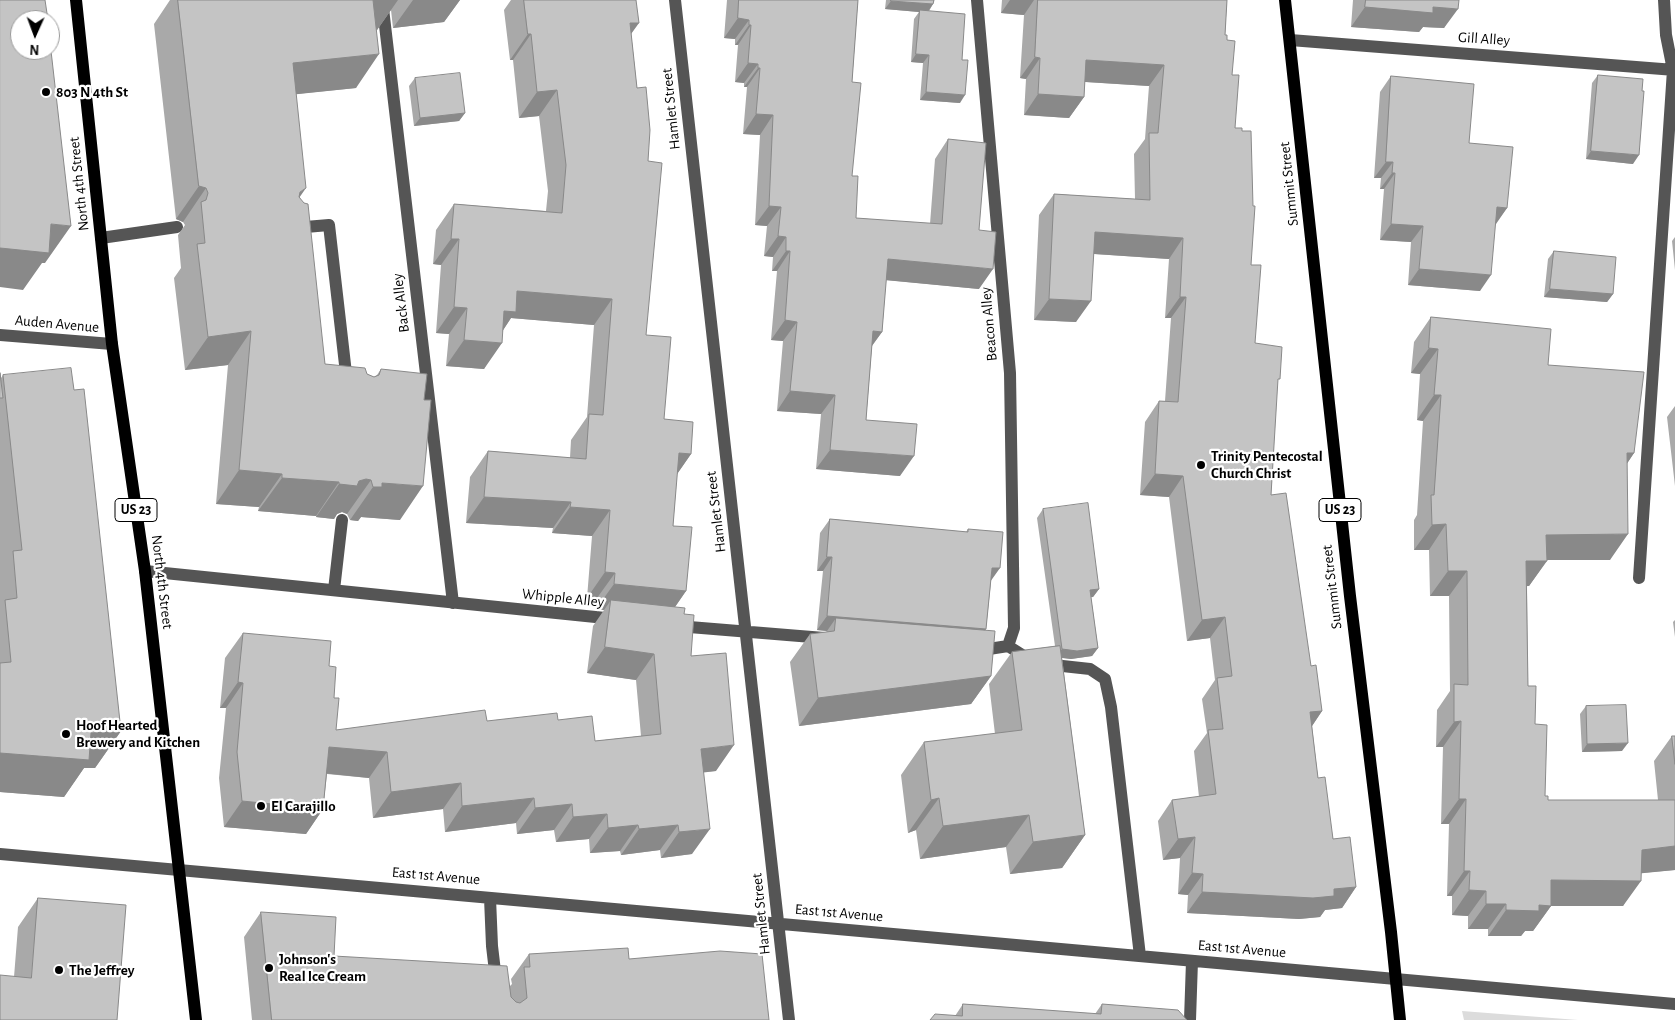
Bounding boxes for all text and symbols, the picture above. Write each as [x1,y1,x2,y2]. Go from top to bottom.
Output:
north arrow [10,10,60,60]
street label: Gill Alley [1457,28,1511,50]
text: N [29,42,40,56]
street label: Hamlet Street [658,67,684,151]
place label: 803 N 4th St [56,83,128,101]
marker: 803 N 4th St [40,86,52,98]
street label: North 4th Street [65,136,93,232]
street label: Summit Street [1276,141,1302,227]
street label: Back Alley [388,272,414,334]
street label: Beacon Alley [977,286,1001,362]
street label: Auden Avenue [14,311,100,337]
place label: Trinity Pentecostal Church Christ [1211,447,1323,482]
marker: Trinity Pentecostal Church Christ [1195,459,1207,471]
street label: Hamlet Street [702,470,730,554]
road number: US 23 [115,498,157,522]
road number: US 23 [1319,498,1361,522]
street label: North 4th Street [147,534,177,630]
street label: Summit Street [1318,544,1346,630]
street label: Whipple Alley [521,585,605,611]
place label: Hoof Hearted Brewery and Kitchen [76,716,200,751]
marker: Hoof Hearted Brewery and Kitchen [60,728,72,740]
place label: El Carajillo [271,797,336,815]
marker: El Carajillo [255,800,267,812]
street label: East 1st Avenue [391,863,481,889]
street label: Hamlet Street [748,872,774,956]
street label: East 1st Avenue [794,900,884,926]
street label: East 1st Avenue [1197,936,1287,962]
place label: Johnson's Real Ice Cream [279,950,366,985]
place label: The Jeffrey [69,961,135,979]
marker: Johnson's Real Ice Cream [263,962,275,974]
marker: The Jeffrey [53,964,65,976]

